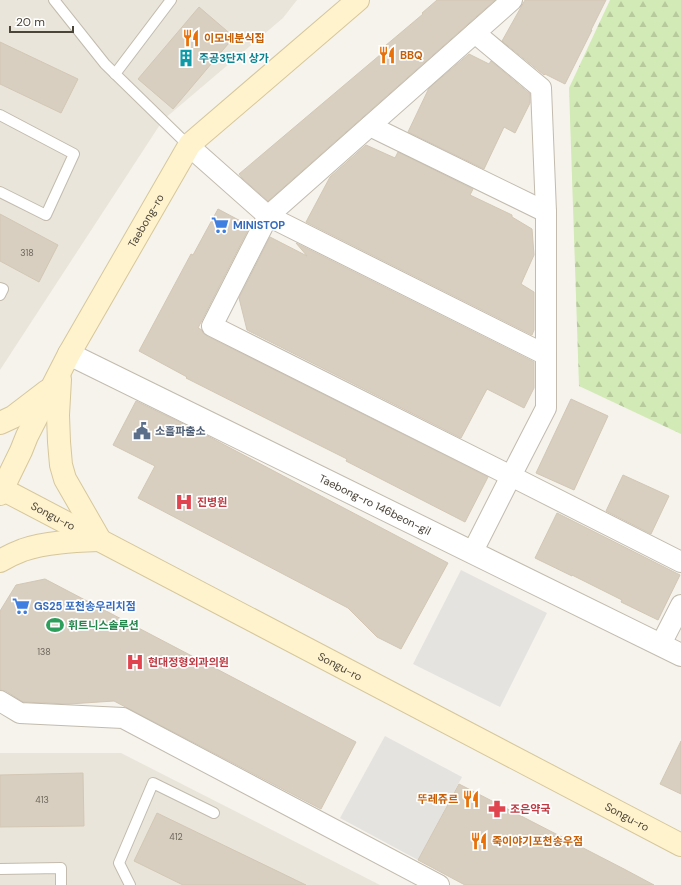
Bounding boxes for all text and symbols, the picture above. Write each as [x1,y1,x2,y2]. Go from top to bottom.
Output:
scale bar [10,8,73,34]
text: 20 m [16,14,45,30]
restaurant icon: 이모네분식집 [181,28,201,48]
place label: 이모네분식집 [204,31,265,45]
restaurant icon: BBQ [377,45,397,65]
building icon: 주공3단지 상가 [176,48,196,68]
place label: BBQ [400,48,423,62]
place label: 주공3단지 상가 [199,51,269,65]
street label: Taebong-ro [125,191,167,250]
supermarket icon: MINISTOP [210,215,230,235]
place label: MINISTOP [233,218,285,232]
house number: 318 [20,247,34,259]
public building icon: 소흘파출소 [132,421,152,441]
place label: 소흘파출소 [155,424,206,438]
street label: Taebong-ro 146beon-gil [317,471,433,538]
hospital icon: 진병원 [174,492,194,512]
place label: 진병원 [197,495,227,509]
street label: Songu-ro [29,499,78,533]
supermarket icon: GS25 포천송우리치점 [11,596,31,616]
place label: GS25 포천송우리치점 [34,599,136,613]
sports icon: 휘트니스솔루션 [45,615,65,635]
place label: 휘트니스솔루션 [68,618,139,632]
house number: 138 [37,646,51,658]
street label: Songu-ro [316,649,365,684]
hospital icon: 현대정형외과의원 [125,652,145,672]
place label: 현대정형외과의원 [148,655,229,669]
restaurant icon: 뚜레쥬르 [461,789,481,809]
place label: 뚜레쥬르 [418,792,458,806]
house number: 413 [35,794,49,806]
pharmacy icon: 조은약국 [487,799,507,819]
street label: Songu-ro [603,799,652,834]
place label: 조은약국 [510,802,550,816]
house number: 412 [169,831,183,843]
restaurant icon: 죽이야기포천송우점 [469,831,489,851]
place label: 죽이야기포천송우점 [492,834,583,848]

